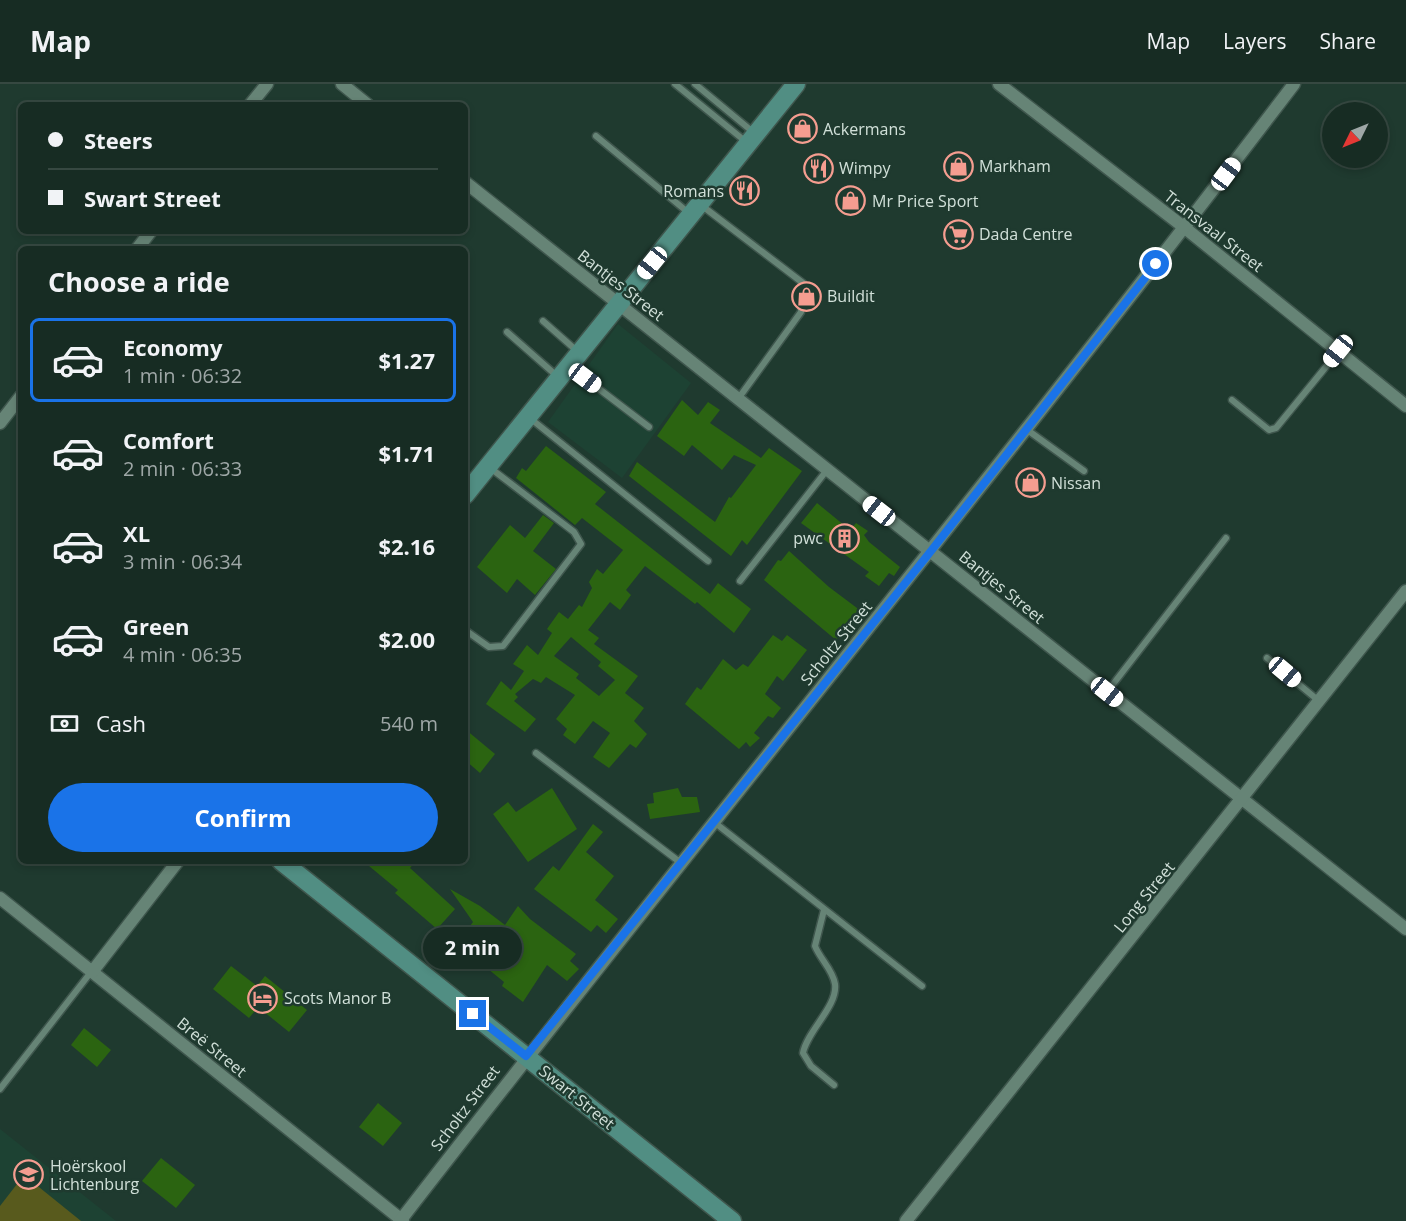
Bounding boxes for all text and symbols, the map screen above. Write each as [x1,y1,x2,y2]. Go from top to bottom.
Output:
text: Map [30,22,91,60]
text: Map [1147,27,1190,55]
text: Layers [1223,27,1287,55]
text: Share [1320,27,1376,55]
north arrow [1322,102,1388,168]
map controls [1322,102,1388,168]
shop icon: Ackermans [786,113,818,145]
place label: Ackermans [823,118,906,140]
text: Steers [84,125,153,155]
shop icon: Markham [942,150,974,182]
restaurant icon: Wimpy [802,152,834,184]
car [1208,154,1244,194]
place label: Markham [979,155,1051,177]
place label: Wimpy [839,157,891,179]
restaurant icon: Romans [729,175,761,207]
place label: Romans [663,180,724,202]
text: Swart Street [84,183,221,213]
shop icon: Mr Price Sport [835,185,867,217]
street label: Transvaal Street [1160,185,1268,277]
place label: Mr Price Sport [872,190,979,212]
supermarket icon: Dada Centre [942,218,974,250]
place label: Dada Centre [979,223,1072,245]
car [634,243,670,283]
street label: Bantjes Street [573,244,669,326]
route start [1142,250,1169,277]
text: Choose a ride [48,263,230,300]
shop icon: Buildit [790,280,822,312]
place label: Buildit [827,285,875,307]
car [1320,331,1356,371]
text: Economy [123,332,222,362]
icon: car [51,333,105,387]
text: $1.27 [378,345,435,375]
car [565,360,605,396]
text: 1 min · 06:32 [123,362,242,389]
text: Comfort [123,425,214,455]
icon: car [51,426,105,480]
text: $1.71 [378,438,435,468]
text: 2 min · 06:33 [123,455,242,482]
shop icon: Nissan [1014,467,1046,499]
place label: Nissan [1051,472,1101,494]
car [859,493,899,529]
text: XL [123,518,150,548]
icon: car [51,519,105,573]
building icon: pwc [828,522,860,554]
place label: pwc [793,527,823,549]
text: $2.16 [378,531,435,561]
street label: Bantjes Street [955,546,1050,629]
text: 3 min · 06:34 [123,548,242,575]
street label: Scholtz Street [795,596,877,690]
text: Green [123,611,189,641]
icon: car [51,612,105,666]
text: $2.00 [378,624,435,654]
text: 4 min · 06:35 [123,641,242,668]
car [1265,654,1305,690]
car [1087,674,1127,710]
icon: cash [48,707,81,740]
text: Cash [96,708,146,738]
text: 540 m [380,710,438,737]
button: Confirm [48,783,438,852]
street label: Long Street [1109,857,1180,937]
callout: 2 min [424,927,522,969]
text: 2 min [445,934,500,961]
hotel icon: Scots Manor B [247,982,279,1014]
place label: Scots Manor B [284,987,391,1009]
route end [459,1000,486,1027]
street label: Breë Street [173,1012,252,1082]
street label: Scholtz Street [426,1060,505,1155]
street label: Swart Street [535,1060,620,1134]
place label: Hoërskool Lichtenburg [50,1155,140,1195]
school or university icon: Hoërskool Lichtenburg [13,1159,45,1191]

